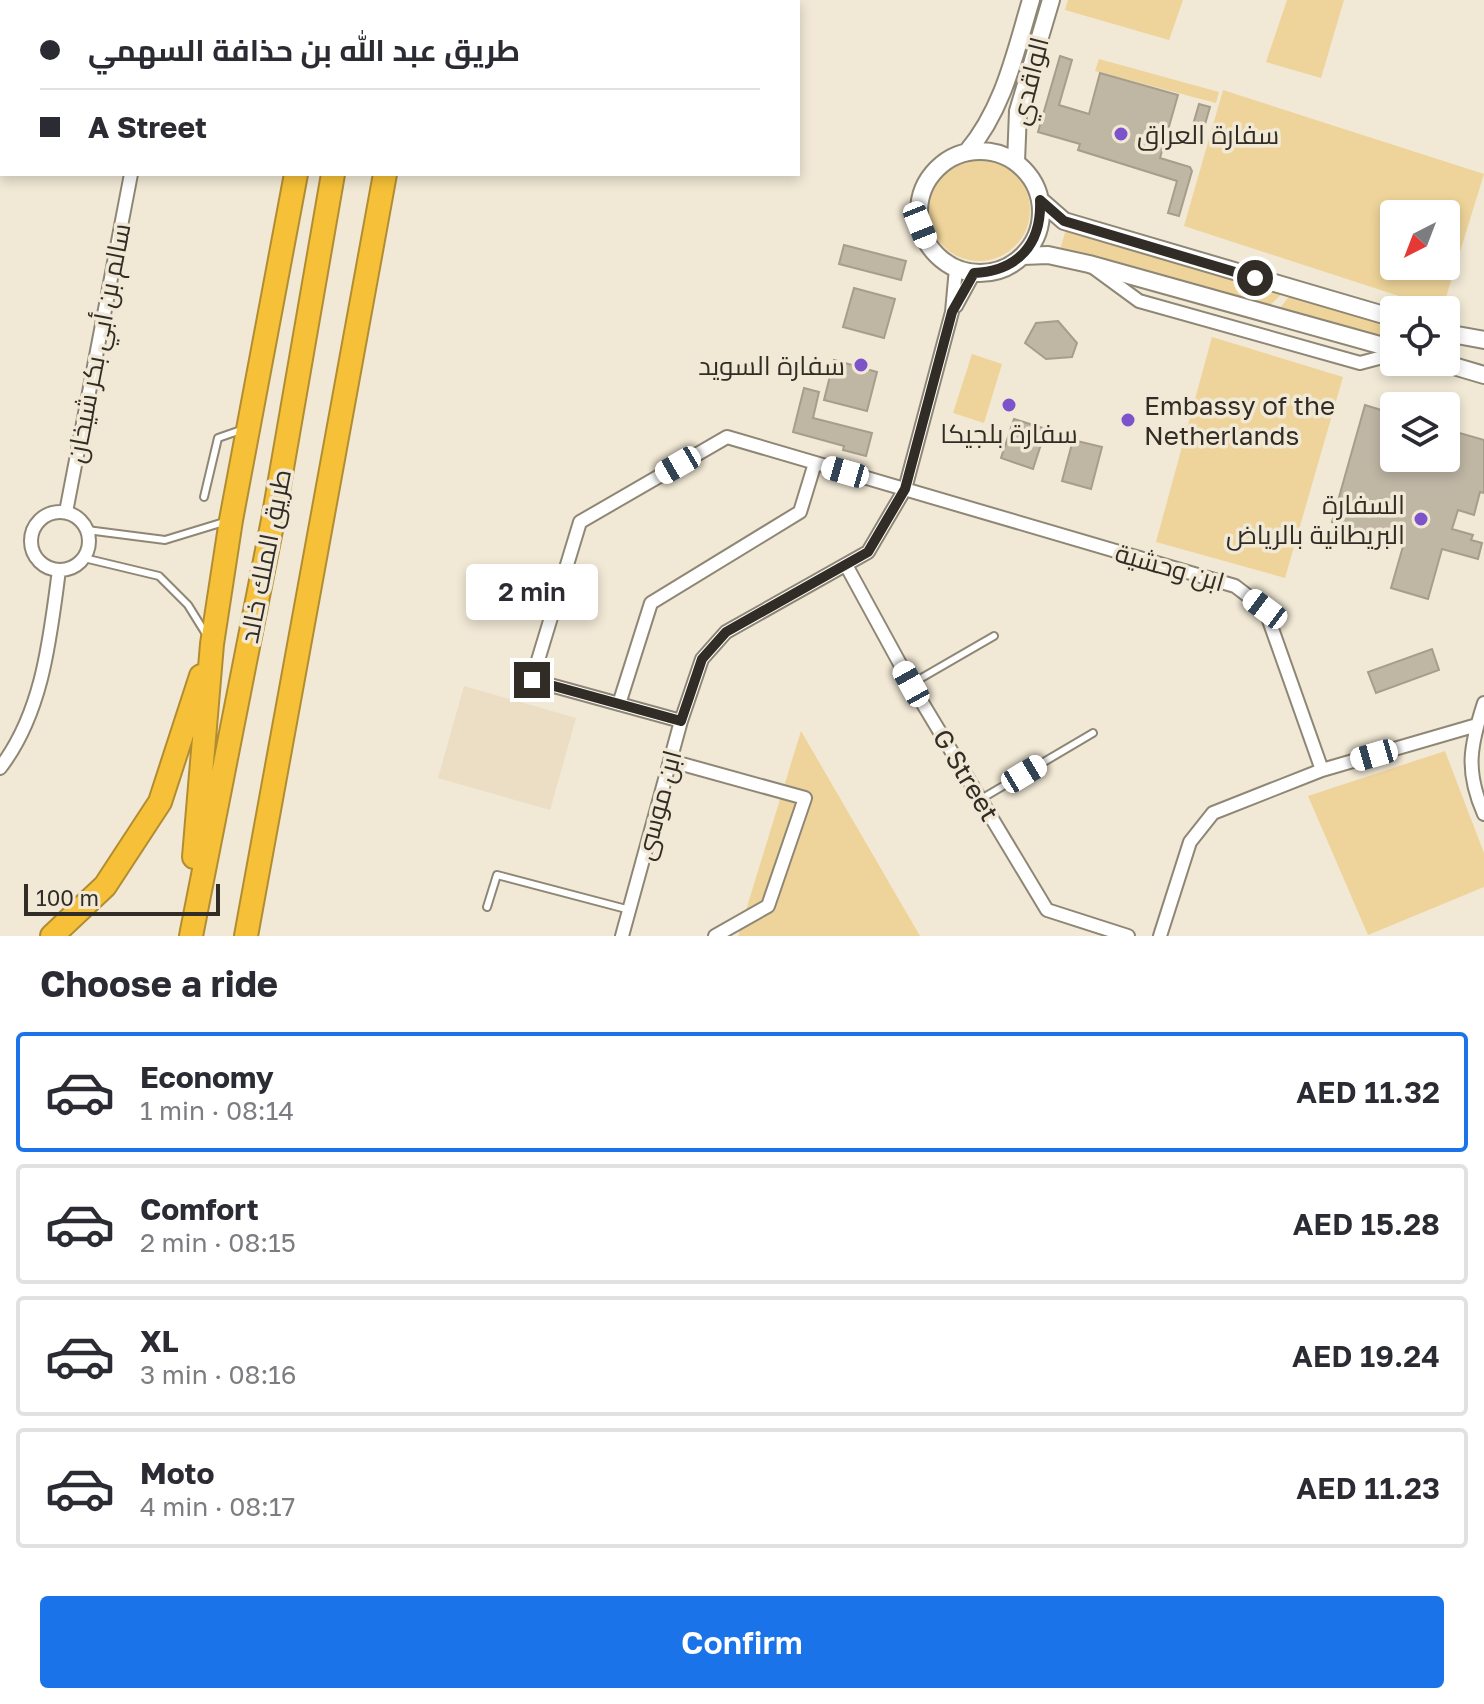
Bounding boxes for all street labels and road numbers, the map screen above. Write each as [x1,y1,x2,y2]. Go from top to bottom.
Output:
street label: الواقدي [1003,34,1060,129]
street label: سالم بن أبي بكر شيخان [59,221,142,466]
street label: طريق الملك خالد [233,466,298,646]
street label: ابن وحشية [1112,537,1228,598]
street label: G Street [926,723,1006,827]
street label: ابن موسى [628,747,688,864]

